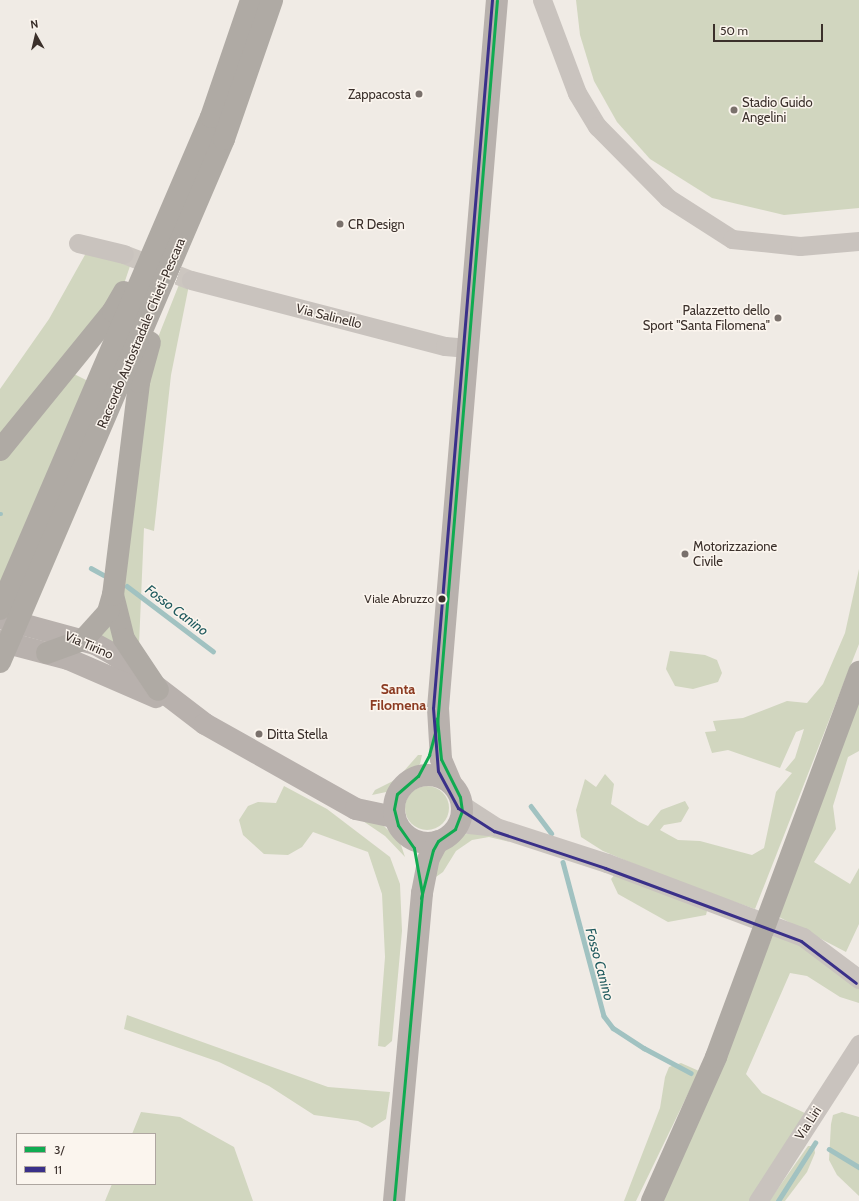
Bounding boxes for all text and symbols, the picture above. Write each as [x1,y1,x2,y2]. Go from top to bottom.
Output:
north arrow [16,16,56,56]
scale bar [715,16,825,42]
text: N [30,17,39,32]
text: 50 m [720,23,748,38]
place label: Zappacosta [348,86,411,102]
marker: Zappacosta [414,89,424,99]
place label: Stadio Guido Angelini [742,95,813,126]
marker: Stadio Guido Angelini [729,105,739,115]
place label: CR Design [348,216,405,232]
marker: CR Design [335,219,345,229]
street label: Raccordo Autostradale Chieti-Pescara [94,236,188,430]
street label: Via Salinello [294,300,364,332]
place label: Palazzetto dello Sport "Santa Filomena" [643,303,770,334]
marker: Palazzetto dello Sport "Santa Filomena" [773,313,783,323]
place label: Motorizzazione Civile [693,539,777,570]
marker: Motorizzazione Civile [680,549,690,559]
water label: Fosso Canino [142,581,212,639]
place label: Viale Abruzzo [364,592,434,606]
marker: Viale Abruzzo [437,594,447,604]
street label: Via Tirino [62,628,116,662]
district label: Santa Filomena [370,681,426,714]
place label: Ditta Stella [267,726,328,742]
marker: Ditta Stella [254,729,264,739]
water label: Fosso Canino [582,926,618,1002]
street label: Via Liri [792,1103,824,1143]
legend [16,1133,156,1185]
text: 3/ [54,1142,64,1157]
text: 11 [54,1162,62,1177]

